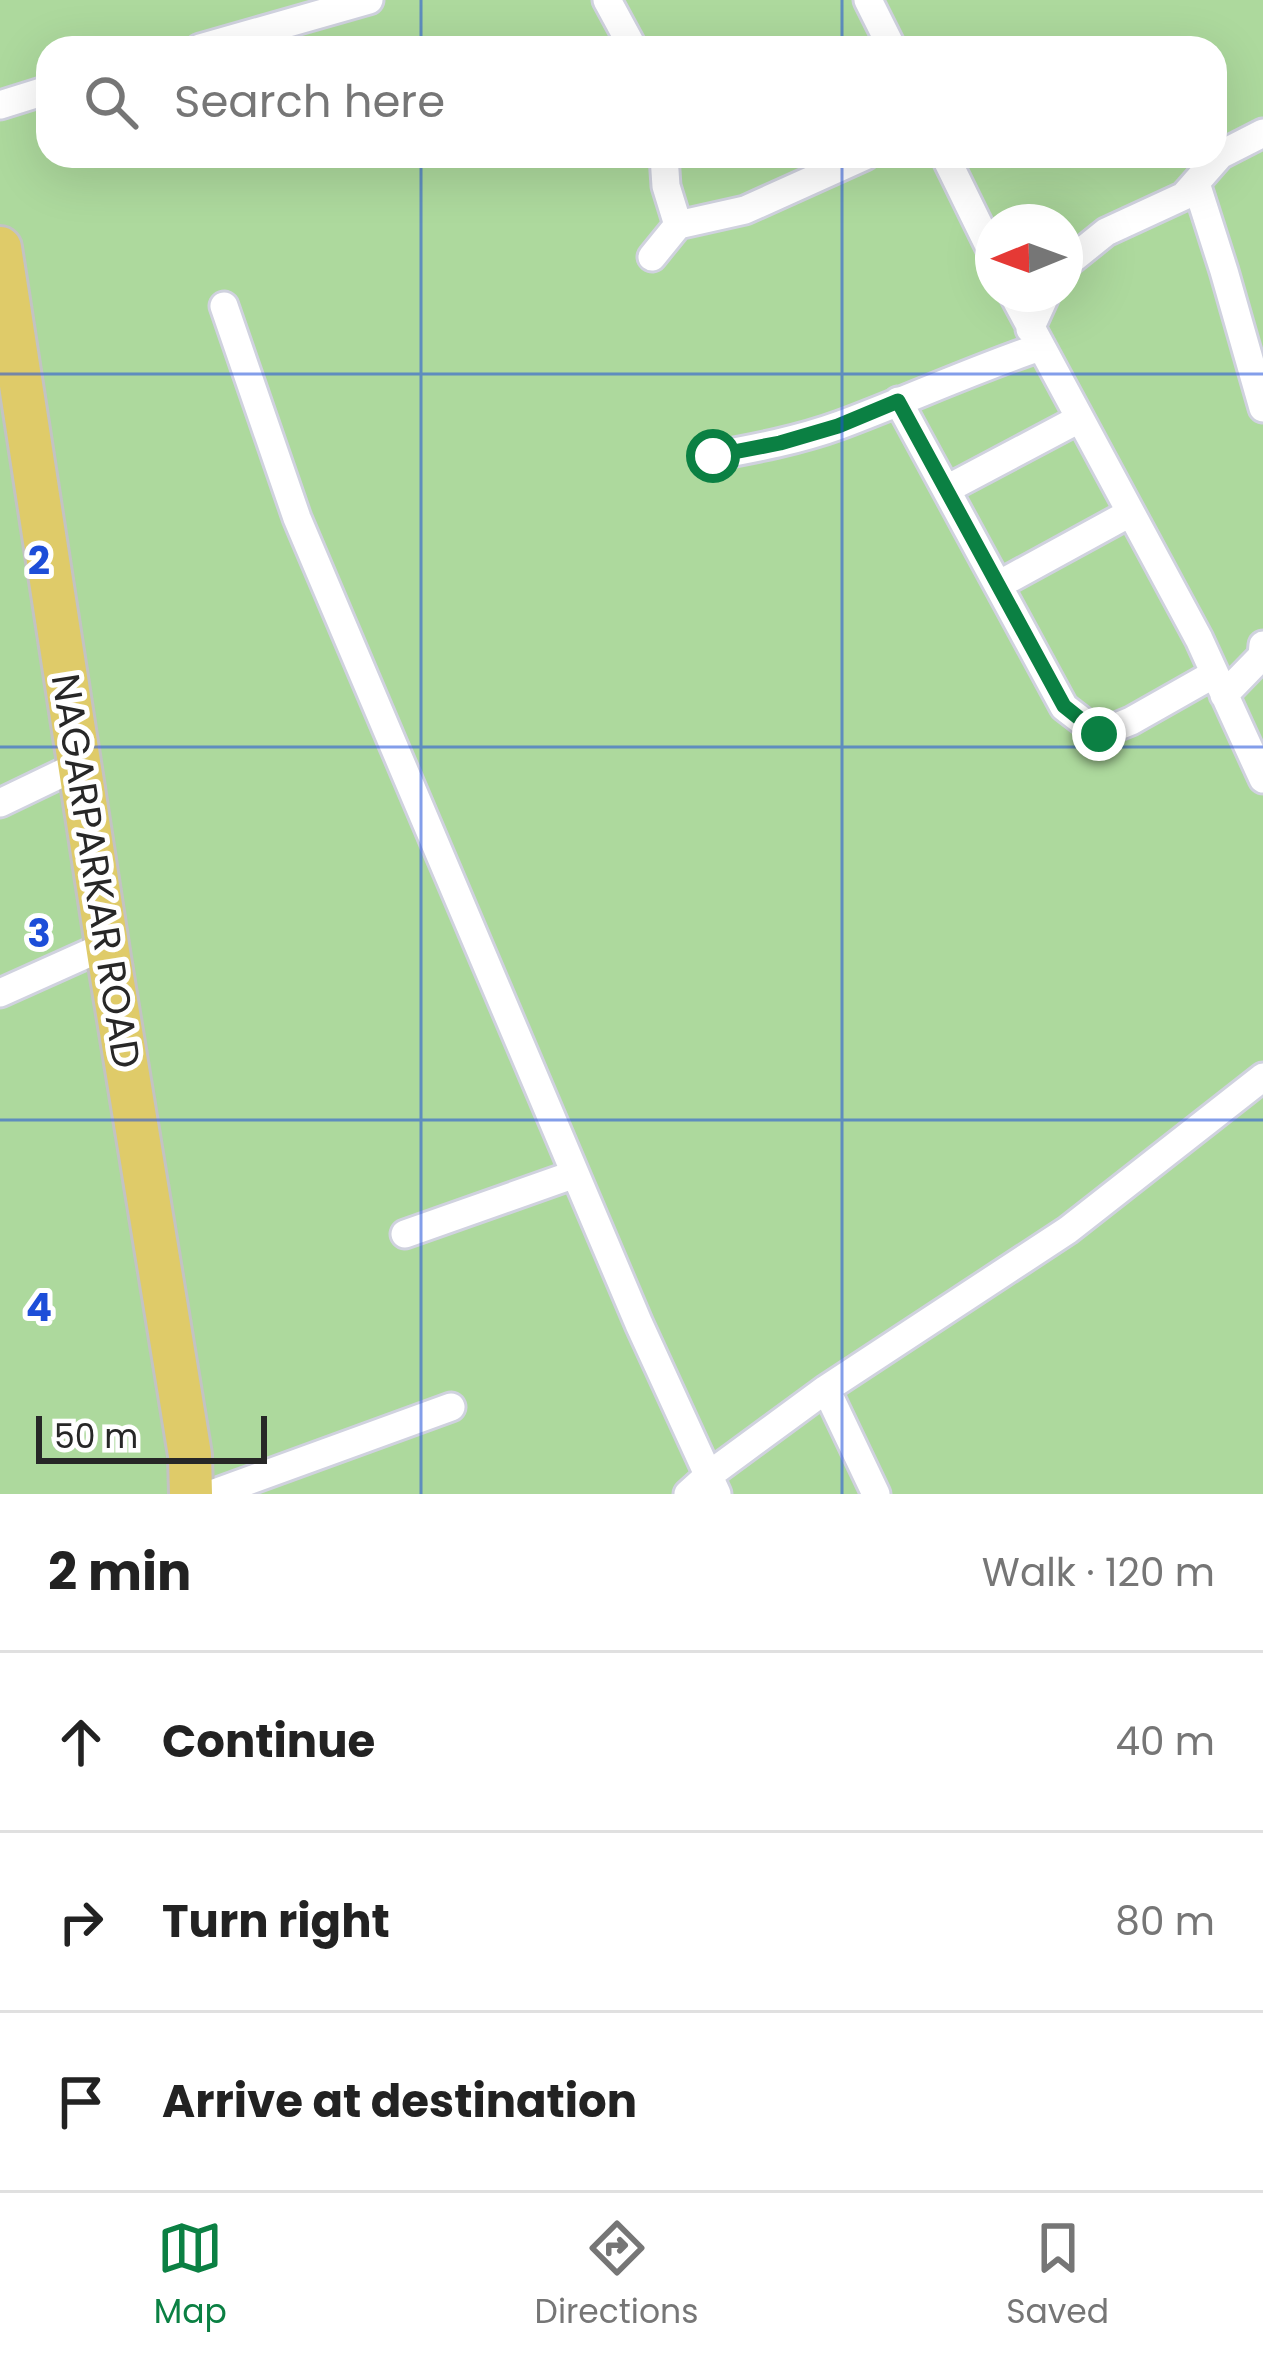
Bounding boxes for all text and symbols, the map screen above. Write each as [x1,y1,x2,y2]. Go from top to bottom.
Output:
search box [36,36,1227,168]
icon: search [78,69,144,135]
text: Search here [174,70,445,133]
north arrow [975,204,1083,312]
route start [686,429,740,483]
text: 2 [28,533,50,588]
street label: NAGARPARKAR ROAD [38,670,154,1072]
route end [1072,707,1126,761]
text: 3 [27,906,51,961]
text: 4 [26,1280,52,1335]
scale bar [36,1410,267,1463]
text: 50 m [54,1413,138,1460]
text: 2 min [48,1536,191,1608]
text: Walk · 120 m [982,1545,1215,1600]
icon: ahead [48,1709,114,1775]
text: Continue [162,1710,375,1773]
text: 40 m [1115,1714,1215,1769]
icon: right [48,1889,114,1955]
text: Turn right [162,1890,390,1953]
text: 80 m [1115,1894,1215,1949]
icon: arrive [48,2069,114,2135]
text: Arrive at destination [162,2070,637,2133]
tab: Map [154,2215,227,2337]
tab: Directions [535,2215,698,2337]
tab: Saved [1006,2215,1109,2337]

